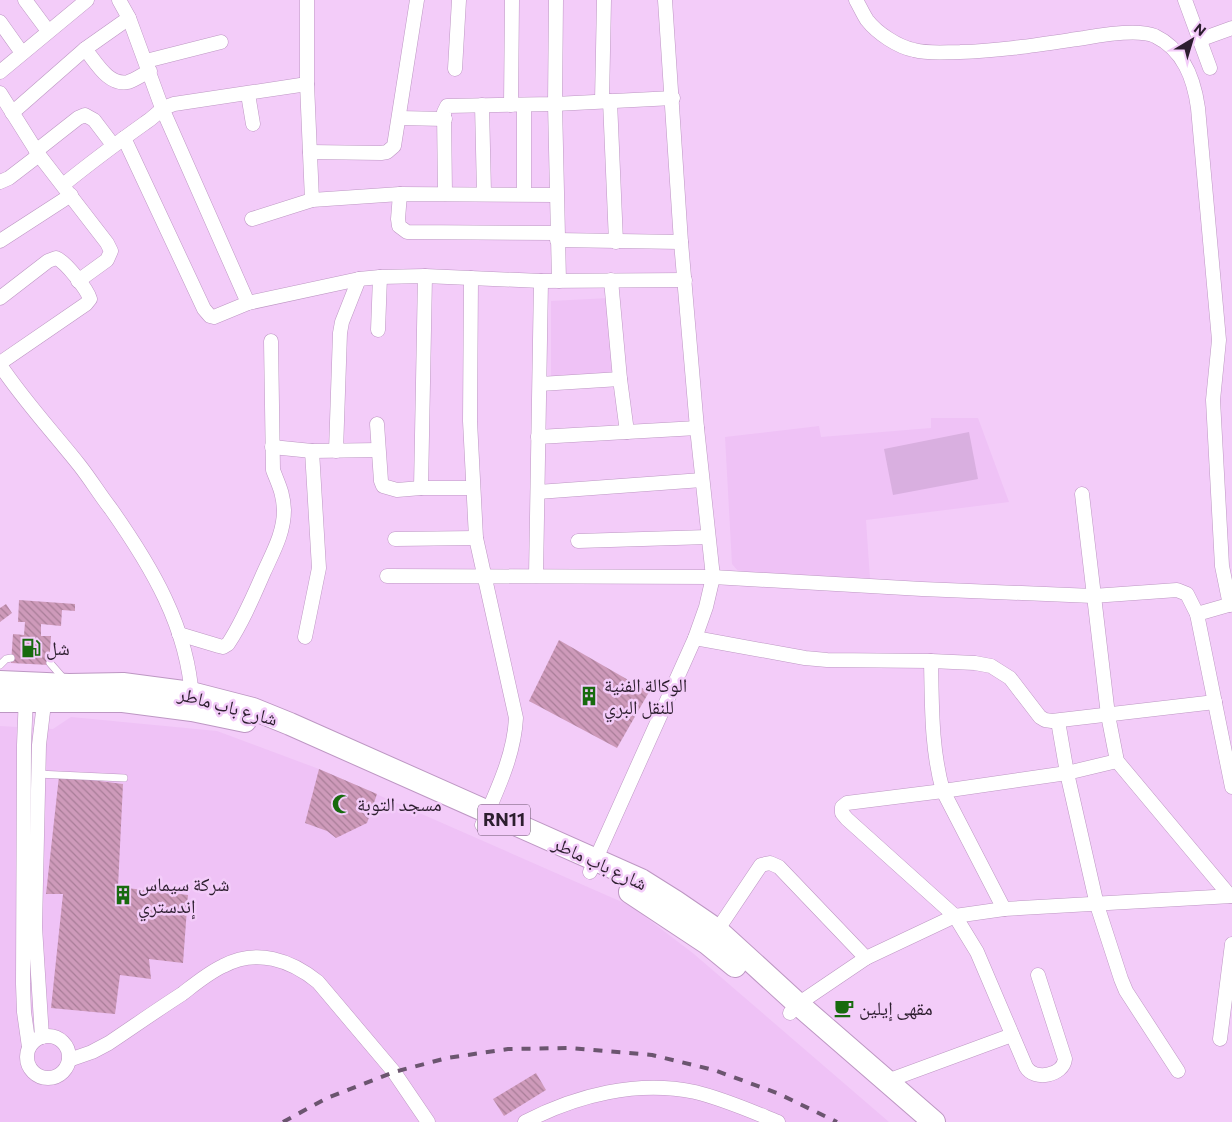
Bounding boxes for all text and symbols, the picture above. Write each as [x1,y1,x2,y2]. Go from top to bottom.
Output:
north arrow [1167,15,1217,65]
text: N [1191,19,1210,39]
place label: شل [46,636,70,660]
fuel station icon: شل [20,637,42,659]
place label: الوكالة الفنية للنقل البري [604,673,687,723]
street label: شارع باب ماطر [175,681,280,731]
building icon: الوكالة الفنية للنقل البري [578,685,600,707]
place label: مسجد التوبة [357,792,442,816]
mosque icon: مسجد التوبة [331,793,353,815]
road number: RN11 [478,804,530,836]
street label: شارع باب ماطر [548,830,651,895]
place label: شركة سيماس إندستري [138,872,230,922]
building icon: شركة سيماس إندستري [112,884,134,906]
place label: مقهى إيلين [859,996,933,1022]
cafe icon: مقهى إيلين [833,997,855,1019]

